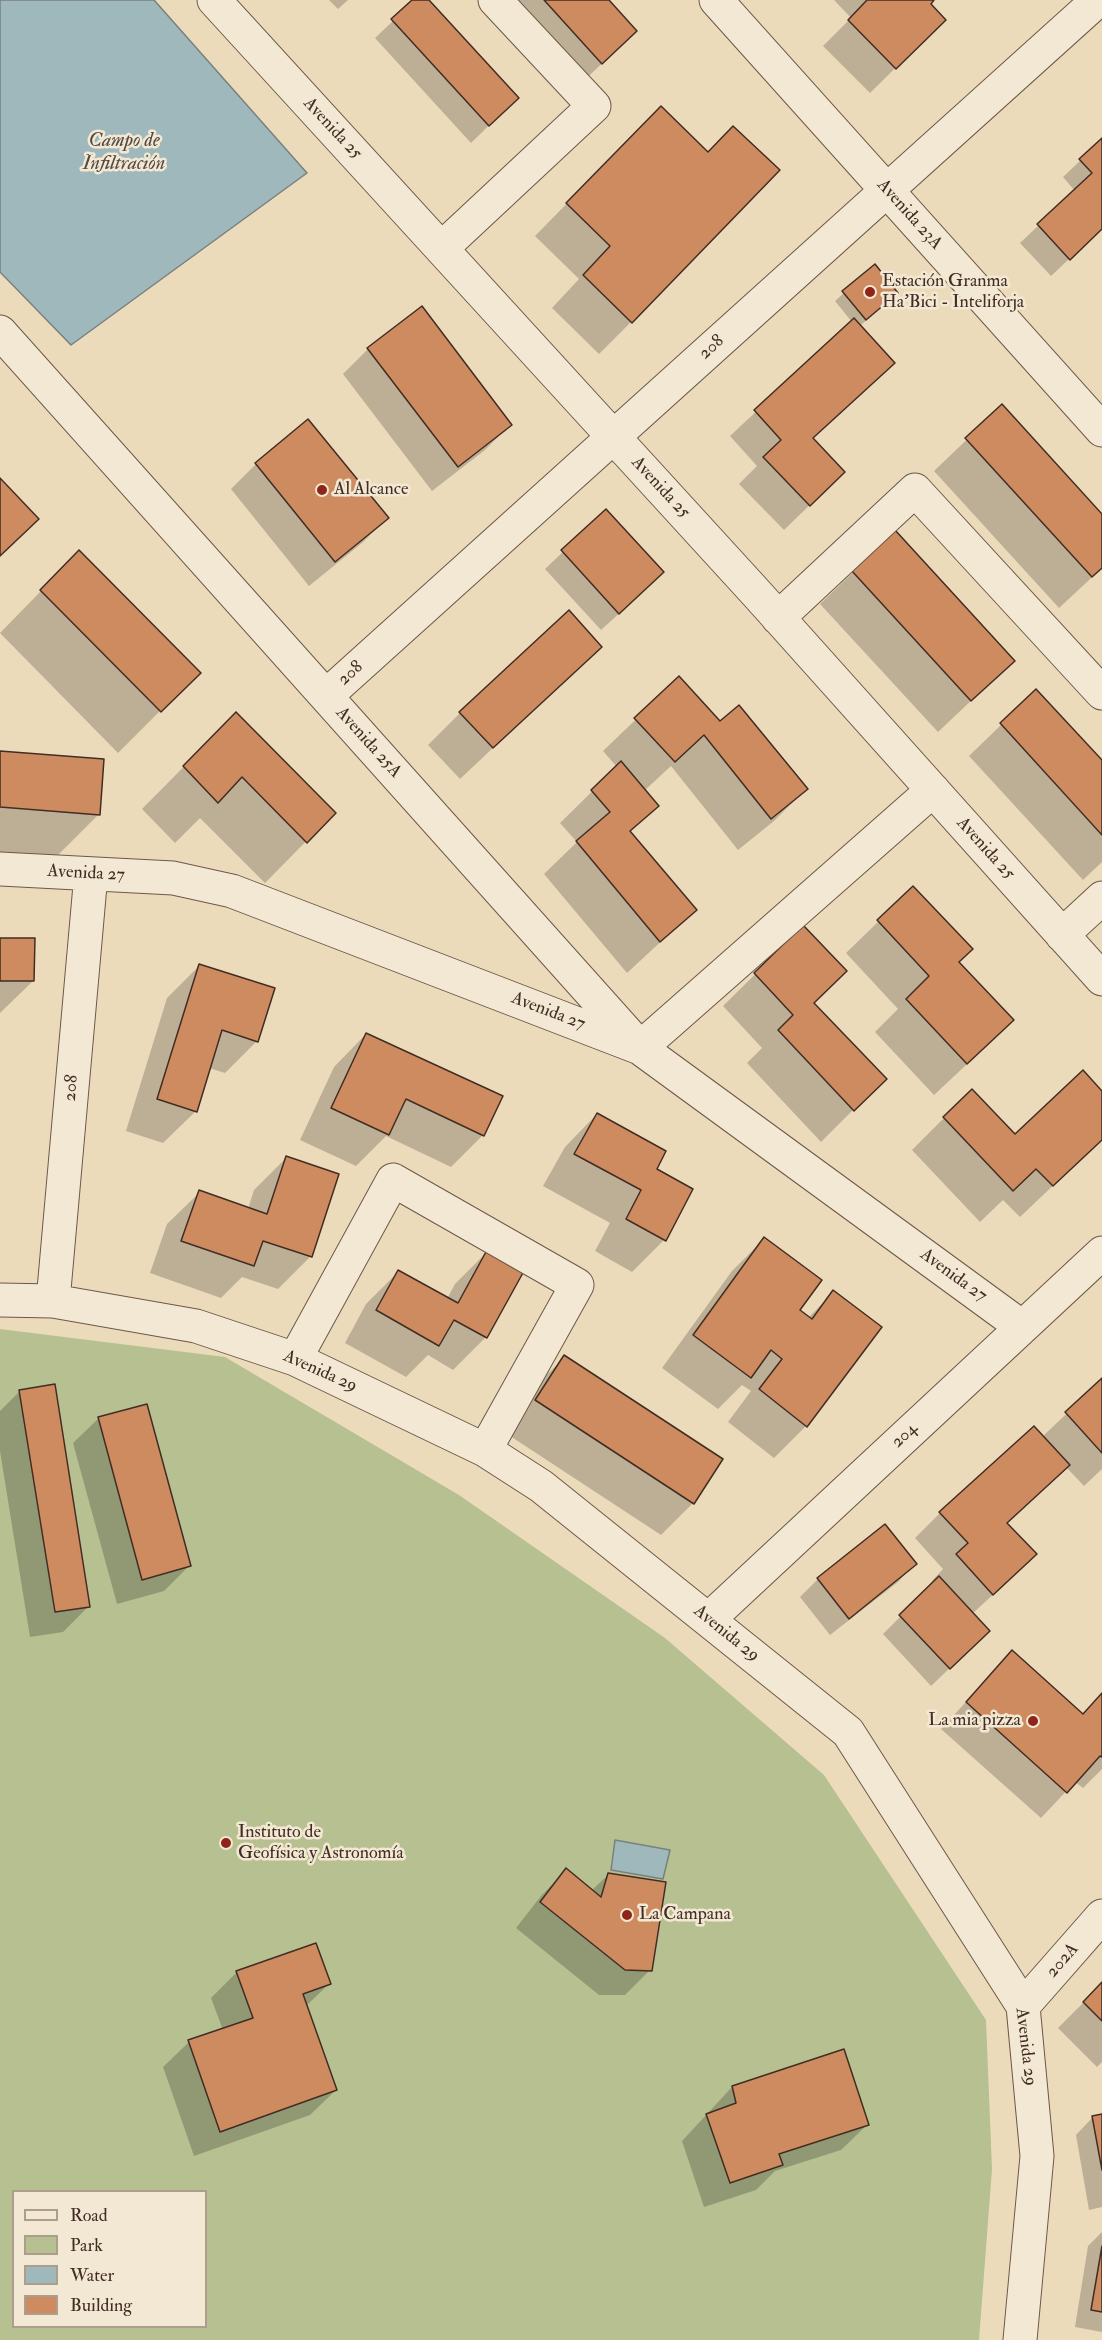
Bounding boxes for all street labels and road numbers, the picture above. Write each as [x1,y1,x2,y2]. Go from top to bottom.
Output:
street label: Avenida 25 [298,93,366,165]
street label: Avenida 23A [872,175,946,255]
street label: 208 [695,331,729,365]
street label: Avenida 25 [626,452,694,524]
street label: 208 [334,657,368,691]
street label: Avenida 25A [330,703,406,783]
street label: Avenida 25 [951,813,1019,885]
street label: Avenida 27 [47,861,125,887]
street label: Avenida 27 [508,988,588,1036]
street label: 208 [60,1074,84,1102]
street label: Avenida 27 [915,1244,991,1308]
street label: Avenida 29 [280,1346,360,1398]
street label: 204 [887,1419,923,1453]
street label: Avenida 29 [689,1601,763,1667]
street label: 202A [1042,1939,1084,1983]
street label: Avenida 29 [1009,2007,1041,2087]

